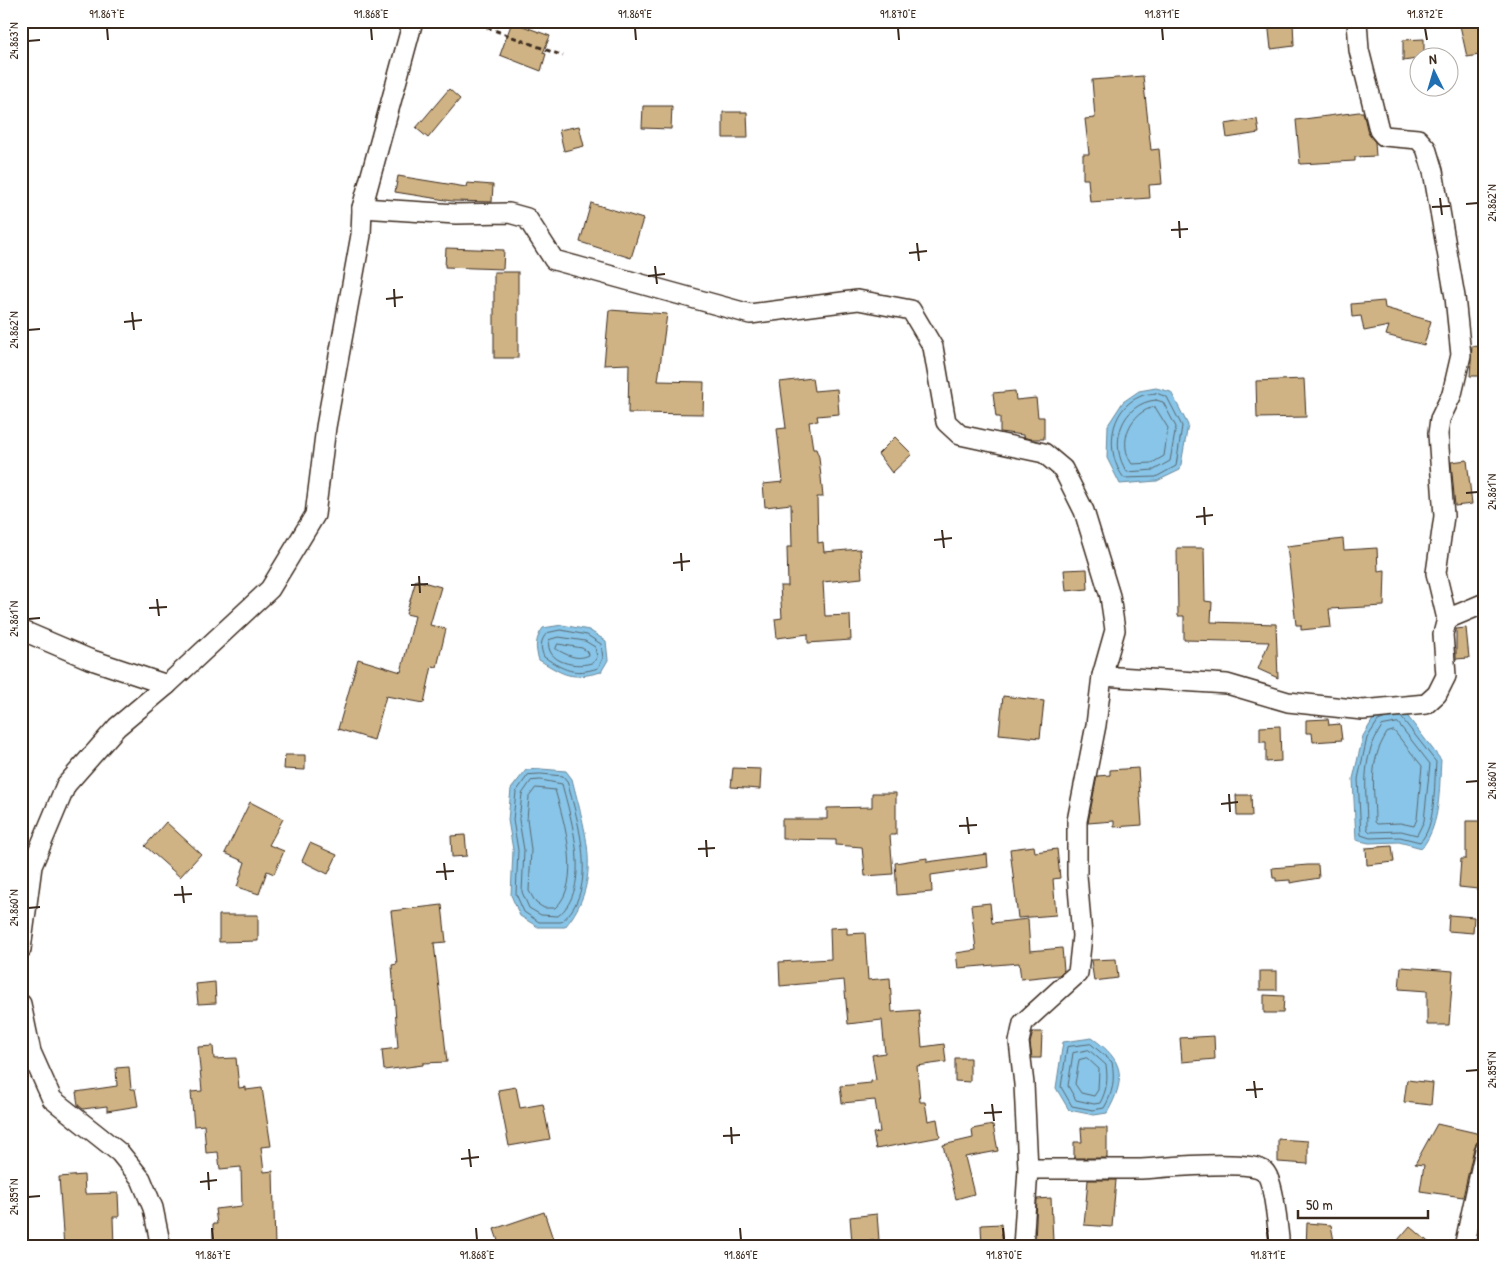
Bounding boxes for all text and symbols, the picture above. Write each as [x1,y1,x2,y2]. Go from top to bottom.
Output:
text: 91.867°E [89,5,125,22]
text: 91.868°E [354,5,389,22]
text: 91.869°E [618,5,653,22]
text: 91.870°E [880,5,917,22]
text: 91.871°E [1145,5,1180,22]
text: 91.872°E [1407,5,1444,22]
text: 24.863°N [5,22,22,60]
north arrow [1408,48,1458,98]
text: N [1428,49,1438,68]
text: 24.862°N [1483,184,1500,222]
text: 24.862°N [5,311,22,349]
text: 24.861°N [1483,474,1500,510]
text: 24.861°N [5,601,22,637]
text: 24.860°N [1483,762,1500,800]
text: 24.860°N [5,889,22,927]
text: 24.859°N [1483,1052,1500,1088]
text: 24.859°N [5,1179,22,1215]
scale bar [1298,1188,1428,1220]
text: 50 m [1306,1194,1333,1215]
text: 91.867°E [195,1246,231,1263]
text: 91.868°E [460,1246,495,1263]
text: 91.869°E [724,1246,759,1263]
text: 91.870°E [986,1246,1023,1263]
text: 91.871°E [1251,1246,1286,1263]

